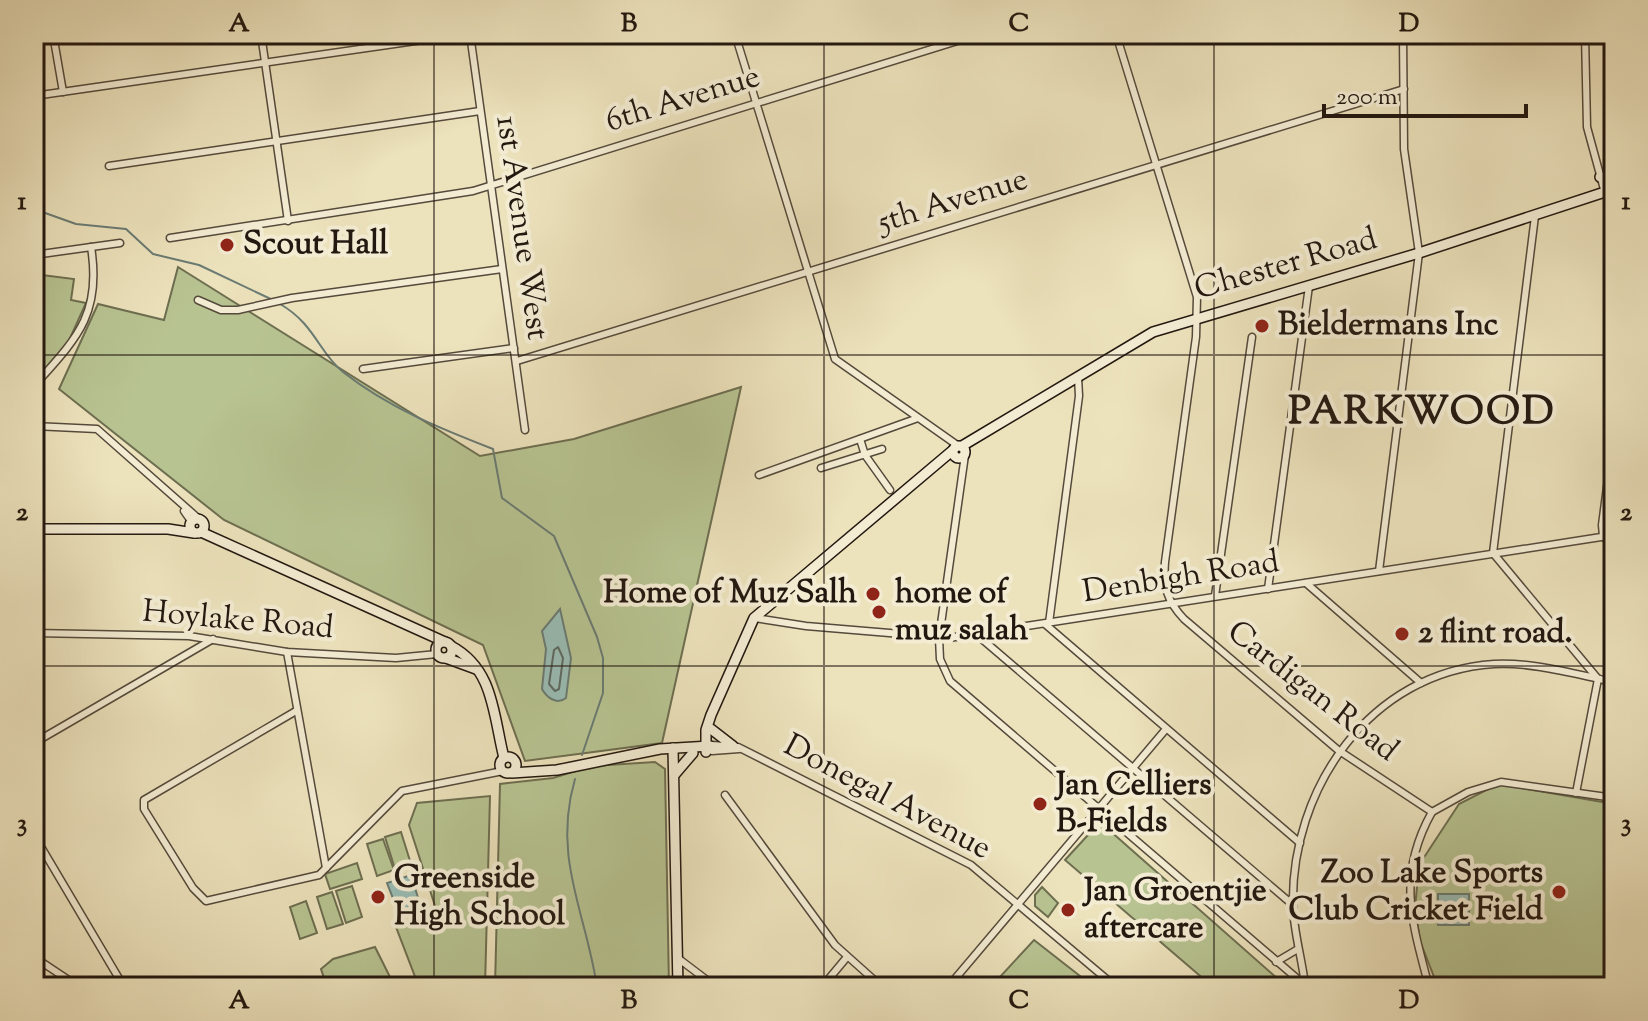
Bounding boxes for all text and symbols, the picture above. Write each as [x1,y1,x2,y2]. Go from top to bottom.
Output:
text: A [228,6,250,43]
text: B [621,6,638,43]
text: C [1009,6,1029,43]
text: D [1399,6,1419,43]
street label: 6th Avenue [600,55,766,145]
scale bar [1324,68,1526,118]
text: 200 m [1336,81,1398,115]
street label: 1st Avenue West [483,113,559,343]
street label: 5th Avenue [871,157,1034,247]
text: 1 [18,184,27,221]
text: 1 [1622,184,1631,221]
street label: Chester Road [1189,217,1383,313]
place label: Scout Hall [243,222,388,268]
marker: Scout Hall [218,236,236,254]
place label: Bieldermans Inc [1278,303,1499,349]
marker: Bieldermans Inc [1253,317,1271,335]
district label: PARKWOOD [1288,385,1556,442]
text: 2 [16,495,29,532]
text: 2 [1620,495,1633,532]
street label: Denbigh Road [1079,540,1283,616]
place label: Home of Muz Salh [603,571,857,617]
place label: home of muz salah [895,571,1028,654]
marker: Home of Muz Salh [864,585,882,603]
street label: Hoylake Road [140,590,336,652]
marker: home of muz salah [870,603,888,621]
street label: Cardigan Road [1216,610,1408,774]
place label: 2 flint road. [1418,611,1573,657]
marker: 2 flint road. [1393,625,1411,643]
street label: Donegal Avenue [775,724,999,872]
place label: Jan Celliers B-Fields [1054,763,1212,846]
marker: Jan Celliers B-Fields [1031,795,1049,813]
text: 3 [17,806,27,843]
text: 3 [1621,806,1631,843]
place label: Zoo Lake Sports Club Cricket Field [1289,851,1543,934]
place label: Greenside High School [394,856,565,939]
place label: Jan Groentjie aftercare [1082,869,1267,952]
marker: Zoo Lake Sports Club Cricket Field [1550,883,1568,901]
marker: Greenside High School [369,888,387,906]
marker: Jan Groentjie aftercare [1059,901,1077,919]
text: A [228,983,250,1020]
text: B [621,983,638,1020]
text: C [1009,983,1029,1020]
text: D [1399,983,1419,1020]

